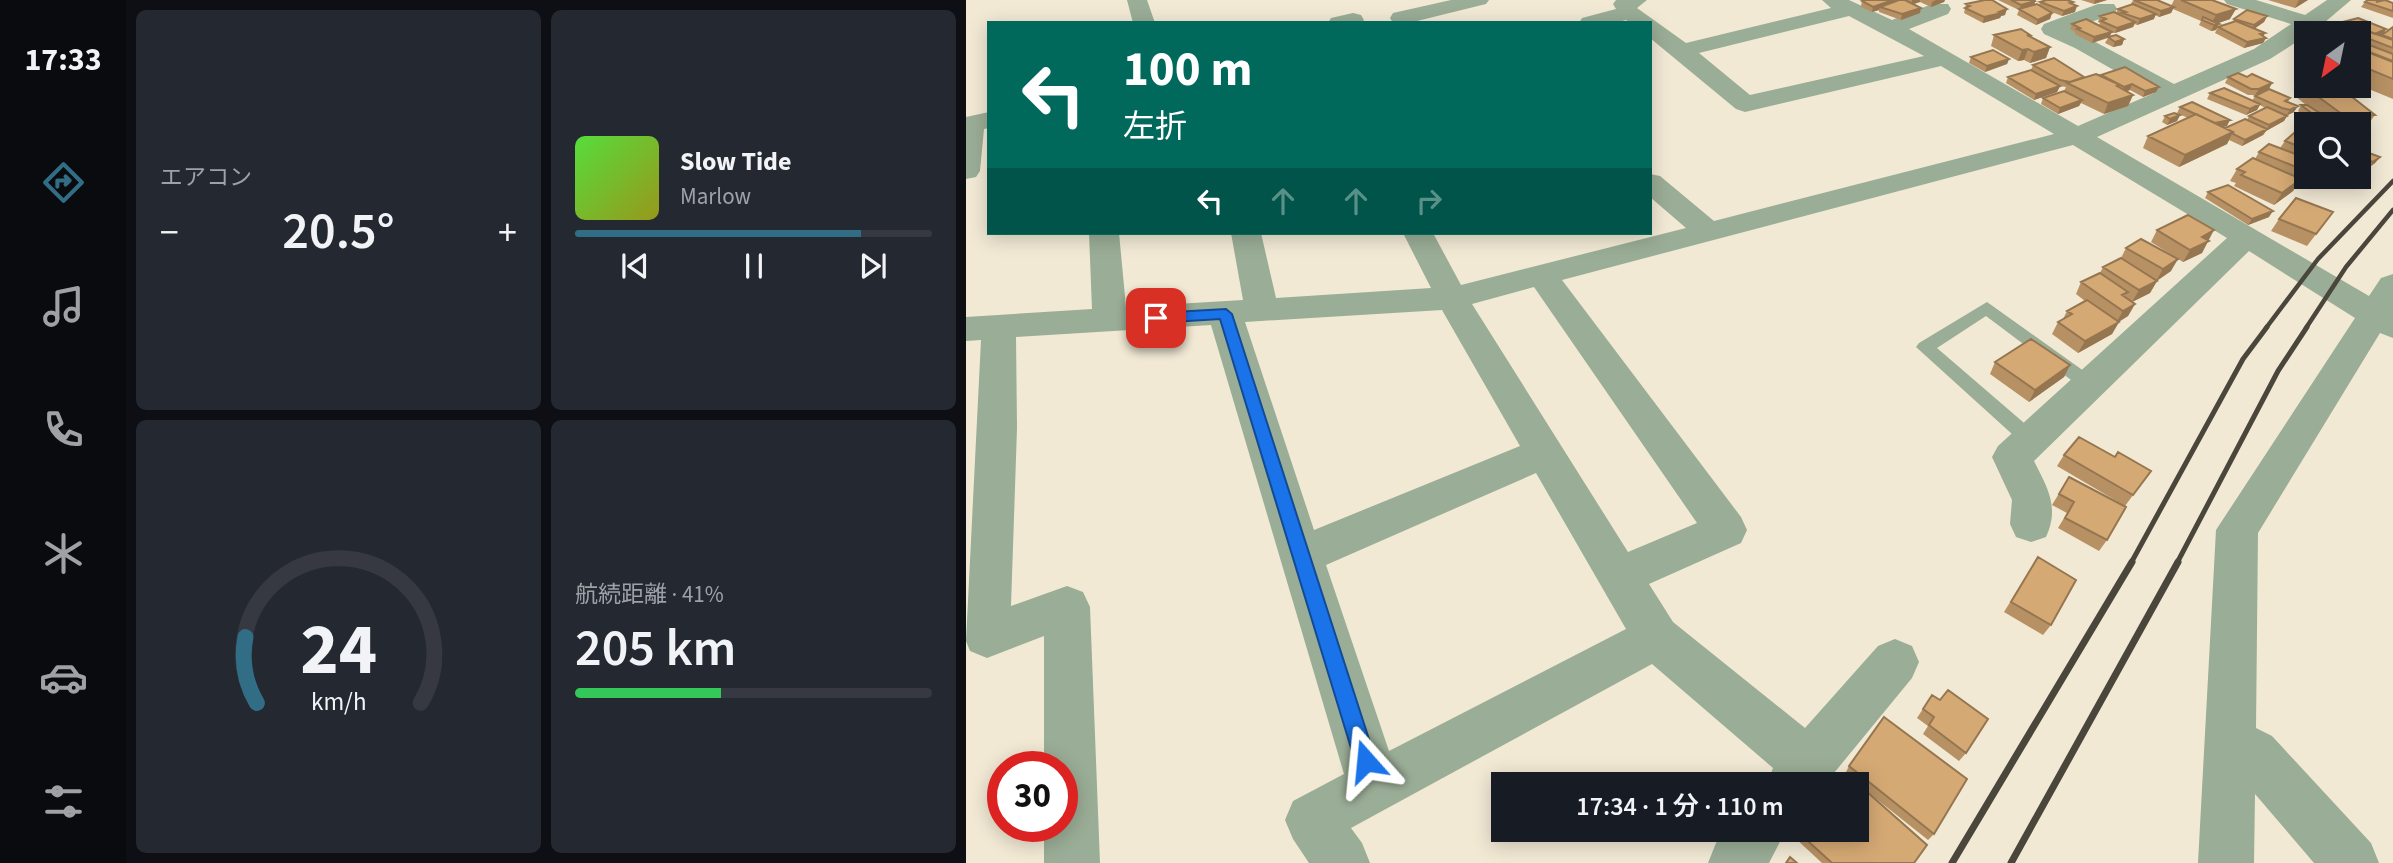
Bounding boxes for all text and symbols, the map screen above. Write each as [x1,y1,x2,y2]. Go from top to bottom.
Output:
north arrow [2294,21,2371,98]
map controls [2294,21,2371,189]
text: 100 m [1123,35,1252,105]
text: 17:33 [24,37,102,83]
icon: left [1008,49,1099,140]
text: 左折 [1123,104,1187,150]
button: search [2294,112,2371,189]
text: Slow Tide [680,143,791,180]
icon: directions [39,158,88,207]
text: エアコン [160,161,252,194]
text: Marlow [680,180,751,213]
icon: left [1191,182,1229,220]
icon: ahead [1264,182,1302,220]
icon: ahead [1337,182,1375,220]
icon: right [1410,182,1448,220]
text: 20.5° [282,195,395,269]
text: − [160,206,179,260]
text: + [498,206,517,260]
icon: previous [616,247,654,285]
icon: pause [735,247,773,285]
icon: next [854,247,892,285]
icon: music [39,282,88,331]
pin [1126,288,1186,348]
icon: arrive [1137,299,1175,337]
icon: phone [39,405,88,454]
icon: climate [39,529,88,578]
text: 航続距離 · 41% [575,578,724,611]
text: 24 [300,598,377,702]
text: 205 km [575,612,736,686]
icon: car [39,653,88,702]
text: km/h [311,683,366,719]
position arrow [1329,724,1403,798]
speed limit sign: 30 [987,751,1078,842]
icon: filters [39,777,88,826]
text: 17:34 · 1 分 · 110 m [1576,788,1784,825]

